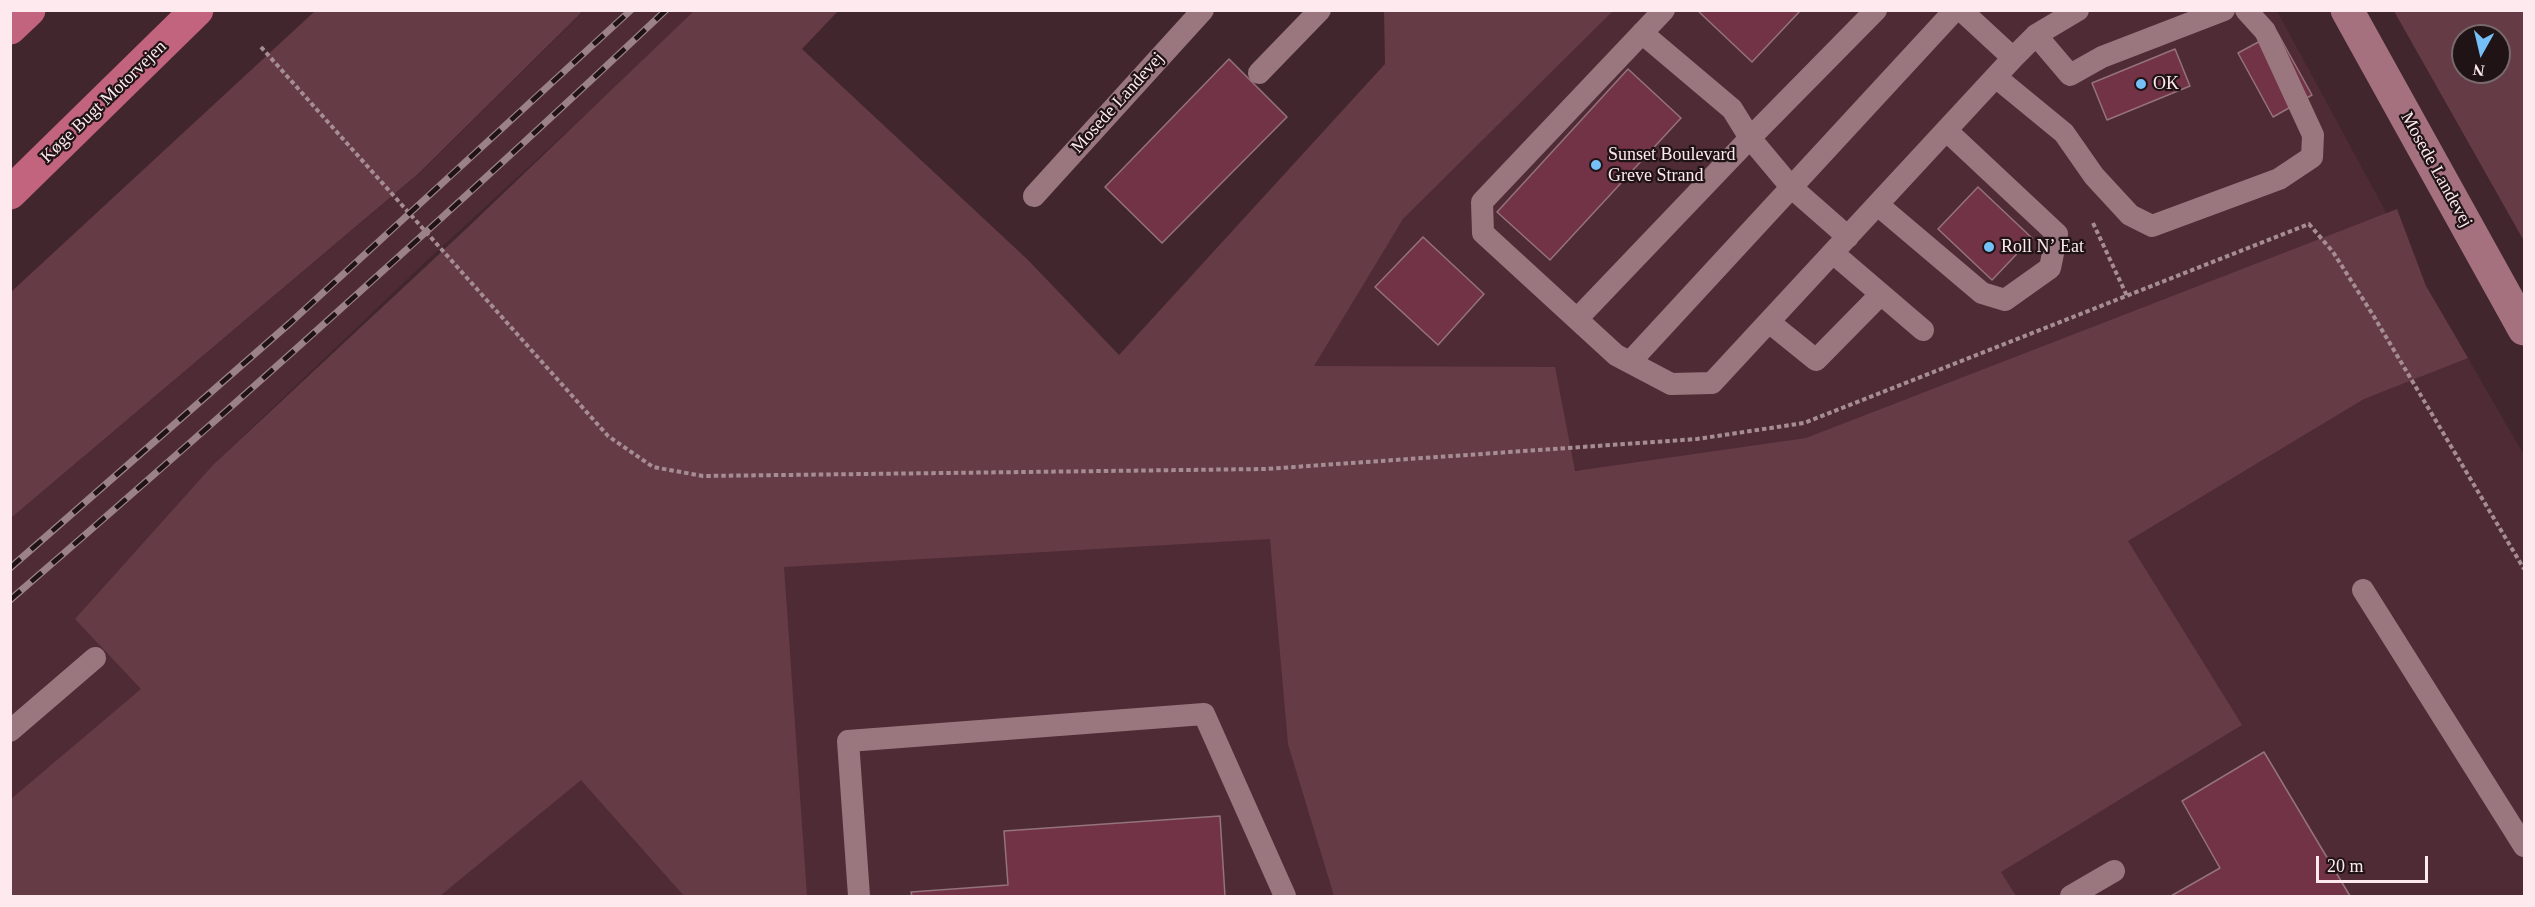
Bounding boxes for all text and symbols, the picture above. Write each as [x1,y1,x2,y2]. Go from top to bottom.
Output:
north arrow [2451,24,2511,84]
street label: Køge Bugt Motorvejen [36,36,172,168]
street label: Mosede Landevej [1067,48,1169,158]
text: N [2472,61,2486,80]
place label: OK [2153,73,2179,95]
marker: OK [2134,77,2148,91]
street label: Mosede Landevej [2395,109,2477,231]
place label: Sunset Boulevard Greve Strand [1608,144,1735,186]
marker: Sunset Boulevard Greve Strand [1589,158,1603,172]
place label: Roll N’ Eat [2001,236,2084,258]
marker: Roll N’ Eat [1982,240,1996,254]
scale bar [2319,844,2432,882]
text: 20 m [2327,856,2364,876]

